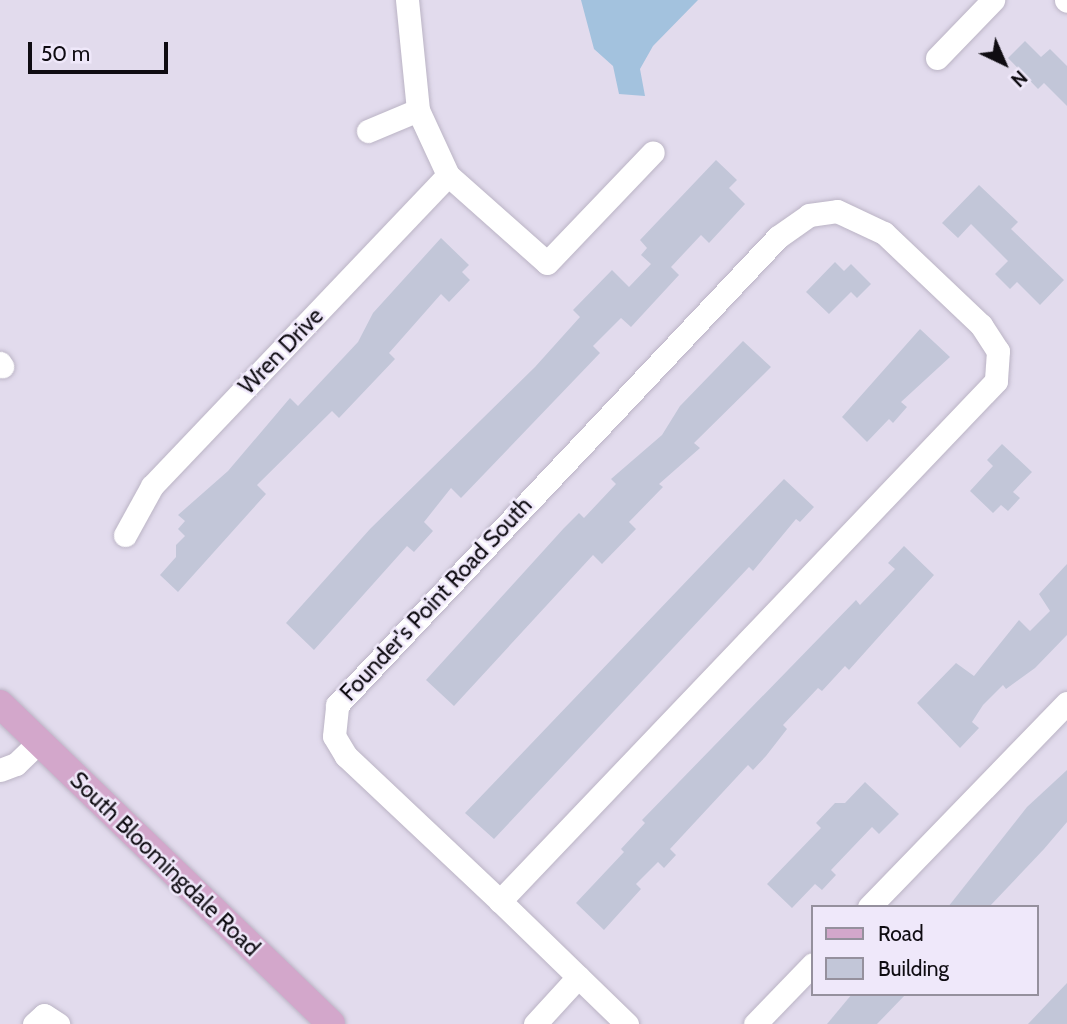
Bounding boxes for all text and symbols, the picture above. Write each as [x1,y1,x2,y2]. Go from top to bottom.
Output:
scale bar [32,28,172,72]
north arrow [969,28,1039,98]
text: 50 m [41,41,90,66]
text: N [1006,66,1032,91]
street label: Wren Drive [233,302,329,400]
street label: Founder's Point Road South [334,492,538,706]
street label: South Bloomingdale Road [64,766,266,962]
legend [811,905,1039,996]
text: Road [878,921,924,946]
text: Building [878,956,949,981]

